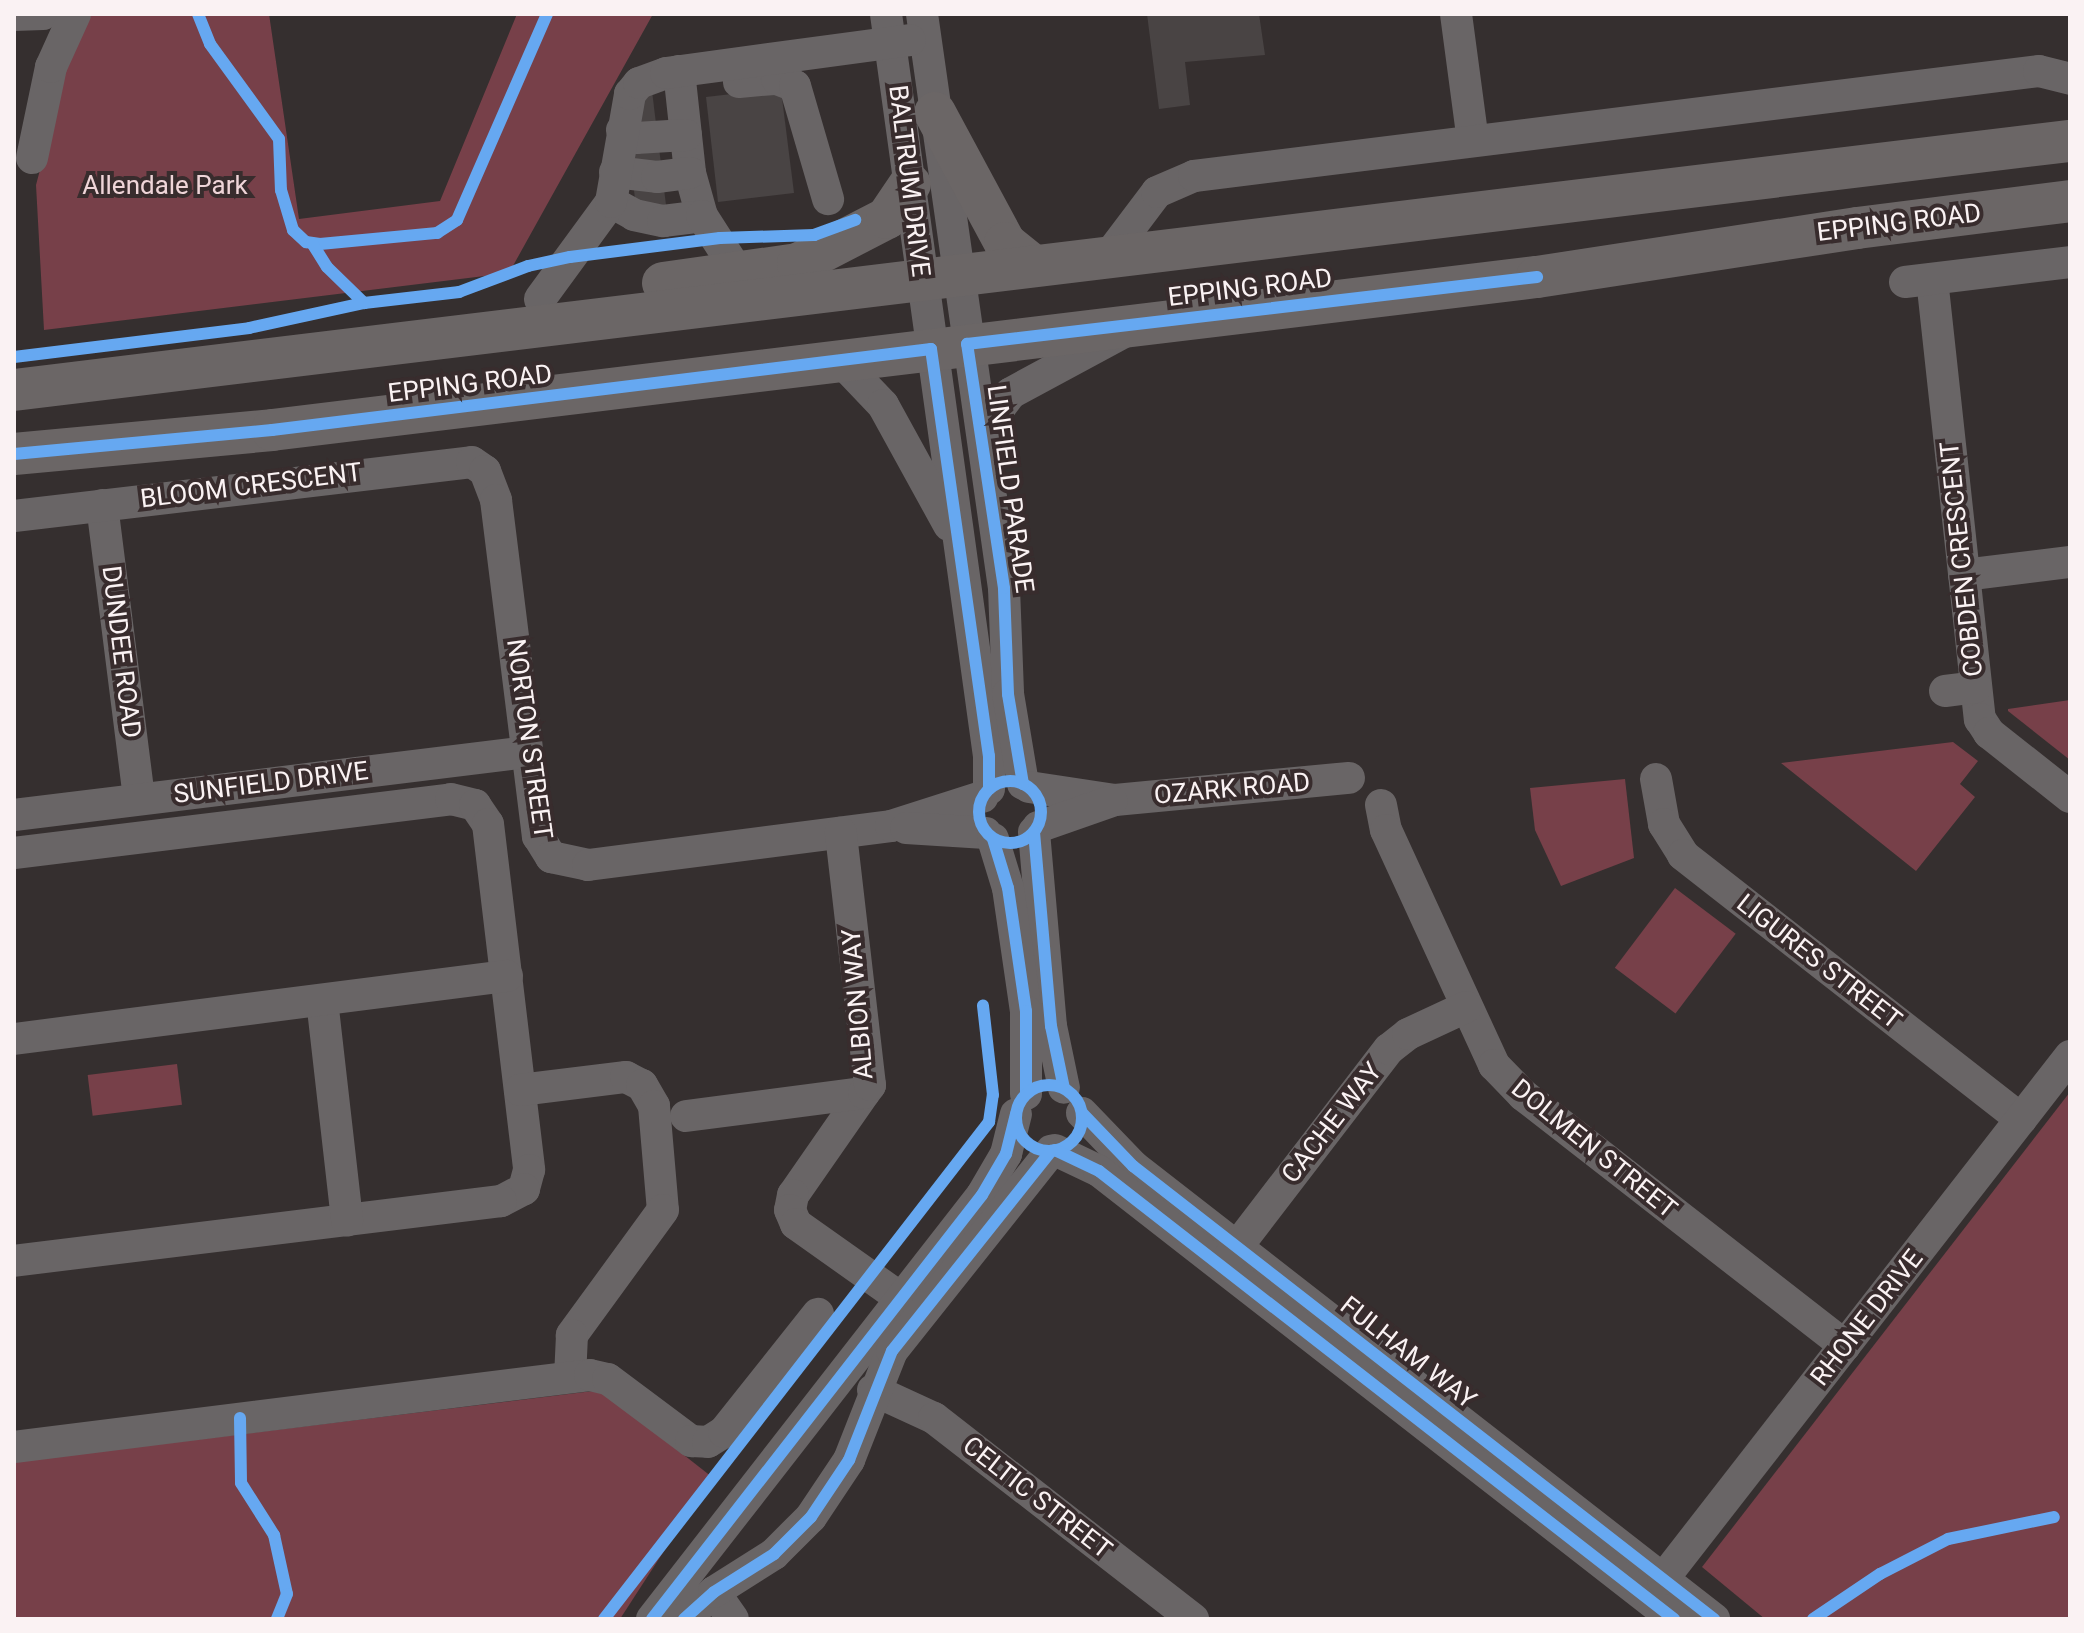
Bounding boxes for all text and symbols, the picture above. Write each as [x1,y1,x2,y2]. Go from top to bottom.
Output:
street label: BALTRUM DRIVE [882,83,936,279]
park label: Allendale Park [82,170,248,202]
street label: EPPING ROAD [1815,197,1983,249]
street label: EPPING ROAD [1166,262,1334,314]
street label: EPPING ROAD [386,358,554,410]
street label: LINFIELD PARADE [980,383,1040,595]
street label: COBDEN CRESCENT [1934,440,1990,678]
street label: BLOOM CRESCENT [139,457,363,515]
street label: DUNDEE ROAD [95,564,147,740]
street label: NORTON STREET [500,637,558,841]
street label: SUNFIELD DRIVE [172,756,370,810]
street label: OZARK ROAD [1153,767,1311,811]
street label: LIGURES STREET [1730,888,1908,1036]
street label: ALBION WAY [836,927,880,1081]
street label: CACHE WAY [1275,1057,1389,1189]
street label: DOLMEN STREET [1505,1073,1683,1225]
street label: RHONE DRIVE [1804,1244,1930,1392]
street label: FULHAM WAY [1334,1290,1482,1416]
street label: CELTIC STREET [956,1430,1118,1566]

